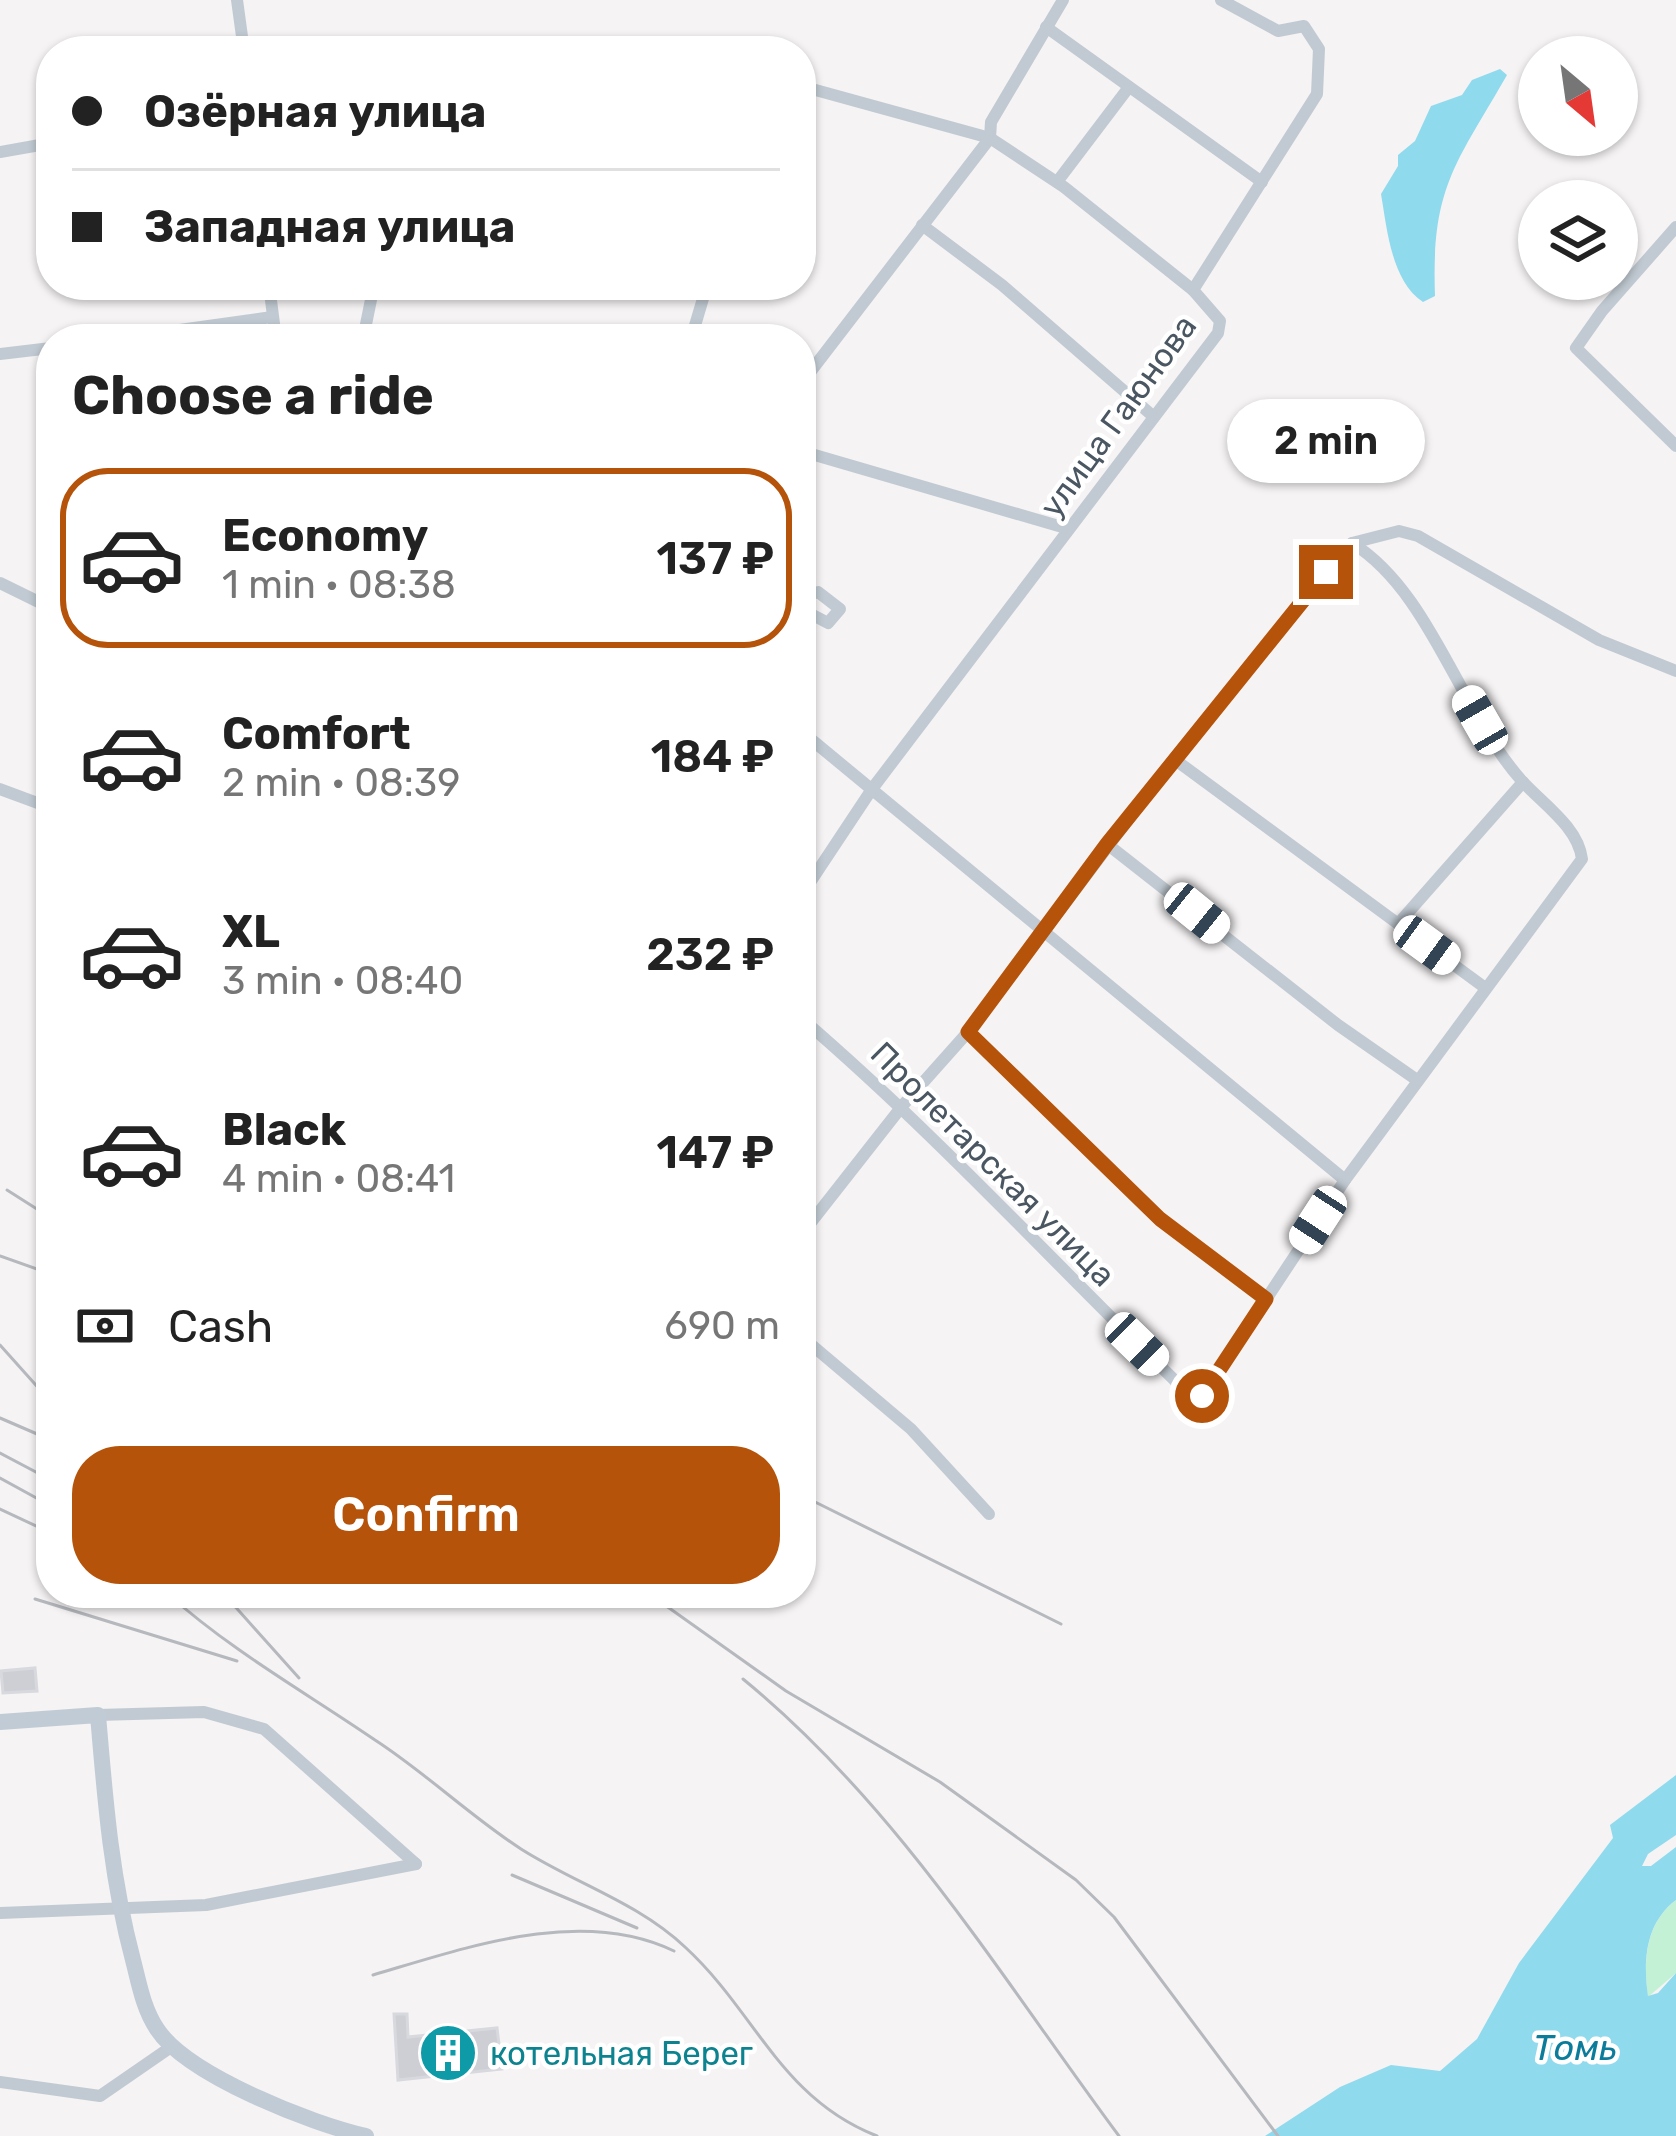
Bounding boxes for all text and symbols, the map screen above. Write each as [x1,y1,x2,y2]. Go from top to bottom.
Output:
north arrow [1518,36,1638,156]
map controls [1518,36,1638,300]
text: Озёрная улица [144,85,486,138]
button: layers [1518,180,1638,300]
text: Западная улица [144,200,515,253]
street label: улица Гаюнова [1032,307,1204,525]
text: Choose a ride [72,364,434,428]
callout: 2 min [1227,398,1425,482]
text: 2 min [1274,418,1378,464]
icon: car [78,504,186,612]
text: Economy [222,509,428,562]
text: 137 ₽ [657,532,774,585]
route end [1299,545,1353,599]
text: 1 min · 08:38 [222,562,456,608]
car [1446,680,1514,760]
icon: car [78,702,186,810]
text: Comfort [222,707,411,760]
text: 184 ₽ [651,730,774,783]
text: 2 min · 08:39 [222,760,460,806]
car [1158,876,1236,950]
icon: car [78,900,186,1008]
text: XL [222,905,280,958]
car [1387,909,1467,981]
text: 232 ₽ [646,928,774,981]
text: 3 min · 08:40 [222,958,463,1004]
street label: Пролетарская улица [863,1034,1123,1294]
icon: car [78,1098,186,1206]
text: Black [222,1103,346,1156]
text: 147 ₽ [657,1126,774,1179]
text: 4 min · 08:41 [222,1156,455,1202]
car [1283,1180,1353,1260]
icon: cash [72,1293,138,1359]
text: Cash [168,1300,273,1353]
text: 690 m [664,1303,780,1349]
car [1099,1306,1175,1382]
route start [1175,1369,1229,1423]
button: Confirm [72,1446,780,1584]
building icon: котельная Берег [417,2022,479,2084]
water label: Томь [1533,2026,1617,2069]
place label: котельная Берег [490,2034,753,2073]

